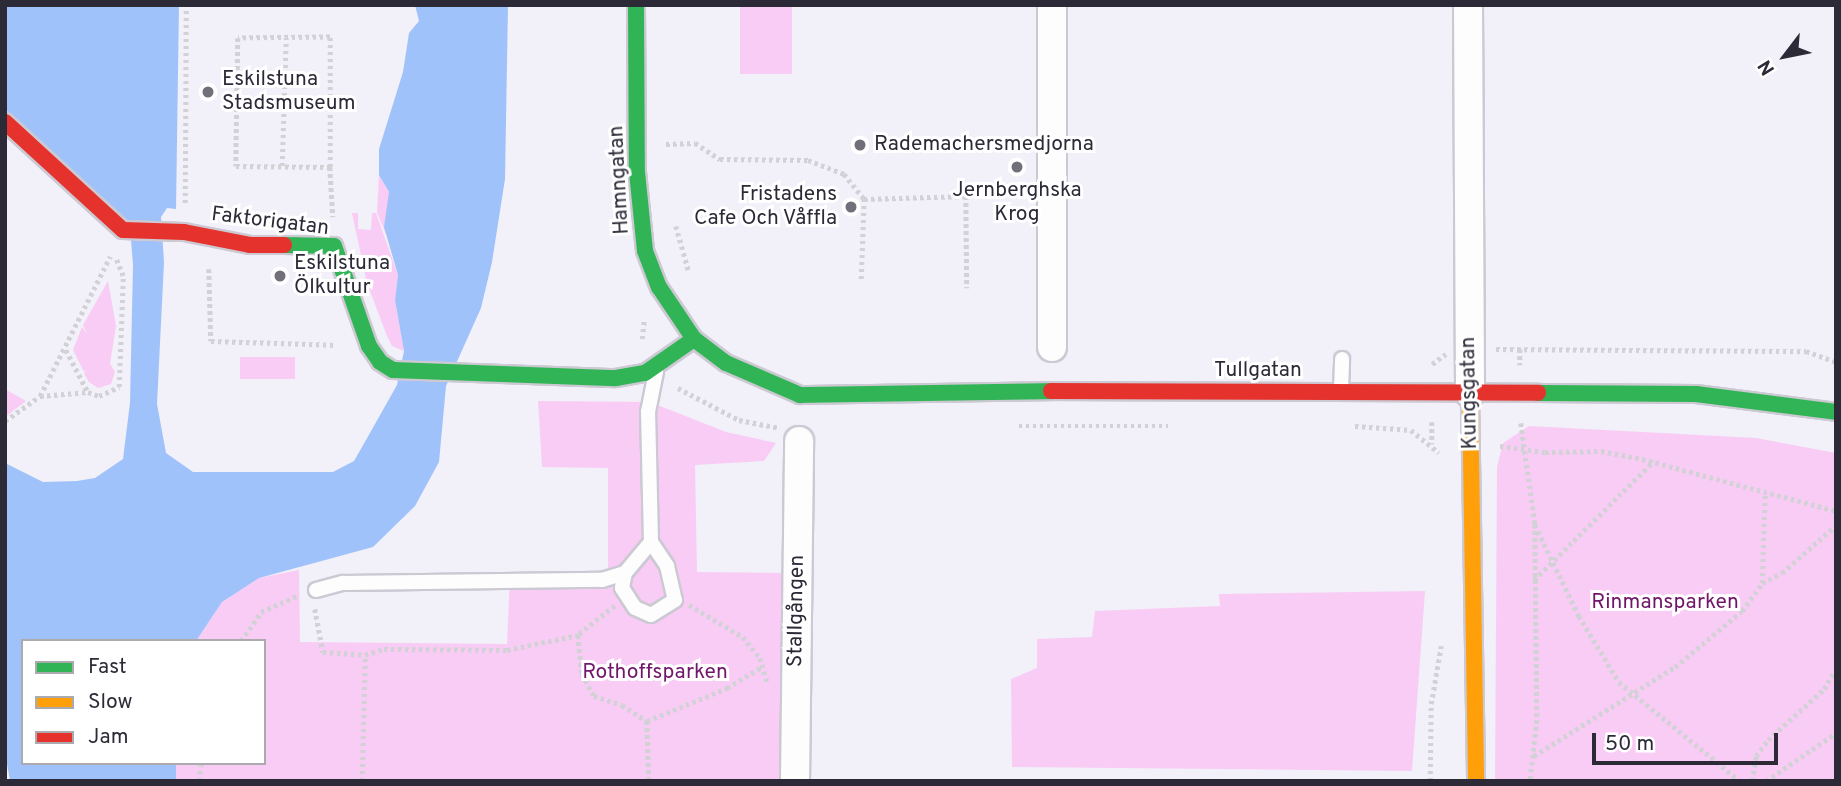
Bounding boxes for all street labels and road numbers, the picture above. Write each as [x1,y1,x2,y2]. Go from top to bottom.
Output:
street label: Hamngatan [605,125,635,235]
street label: Faktorigatan [210,202,330,242]
street label: Kungsgatan [1456,336,1484,450]
street label: Tullgatan [1214,358,1302,384]
street label: Stallgången [783,555,811,667]

